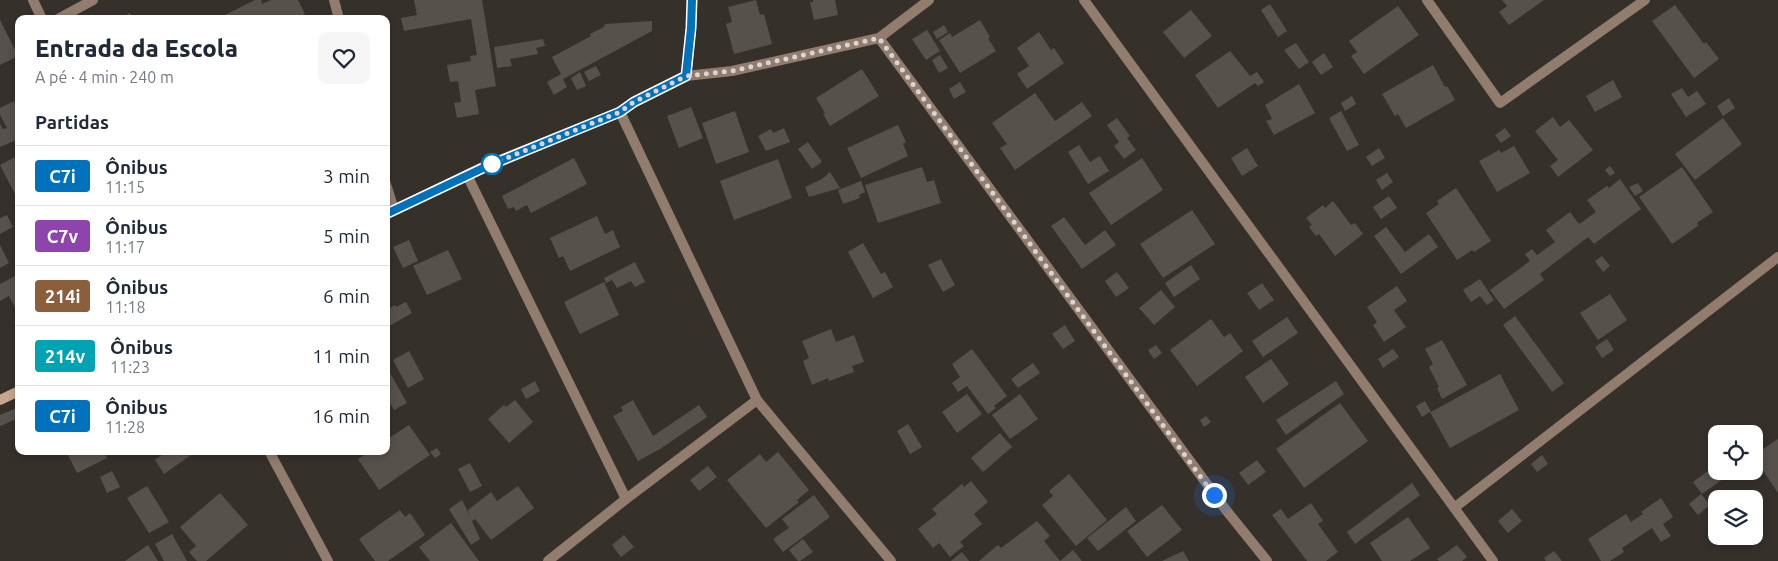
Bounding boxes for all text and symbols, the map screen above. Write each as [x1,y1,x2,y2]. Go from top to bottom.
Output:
button: heart [318,32,370,84]
text: Entrada da Escola [35,35,238,62]
text: A pé · 4 min · 240 m [35,68,174,86]
text: Partidas [35,111,109,133]
unlabelled marker [481,153,503,175]
text: Ônibus [105,156,168,178]
text: 3 min [323,165,370,187]
text: C7i [49,166,76,186]
text: 11:15 [105,178,145,196]
text: Ônibus [105,216,168,238]
text: 5 min [323,225,370,247]
text: C7v [47,226,78,246]
text: 11:17 [105,238,145,256]
text: Ônibus [105,276,168,298]
text: 6 min [323,285,370,307]
text: 214i [45,286,80,306]
text: 11:18 [105,298,146,316]
text: Ônibus [110,336,173,358]
text: 11 min [312,345,370,367]
text: 214v [45,346,85,366]
text: 11:23 [110,358,150,376]
text: Ônibus [105,396,168,418]
text: 16 min [312,405,370,427]
text: C7i [49,406,76,426]
text: 11:28 [105,418,145,436]
map controls [1708,425,1763,545]
button: locate [1708,425,1763,480]
your location [1202,483,1227,508]
button: layers [1708,490,1763,545]

